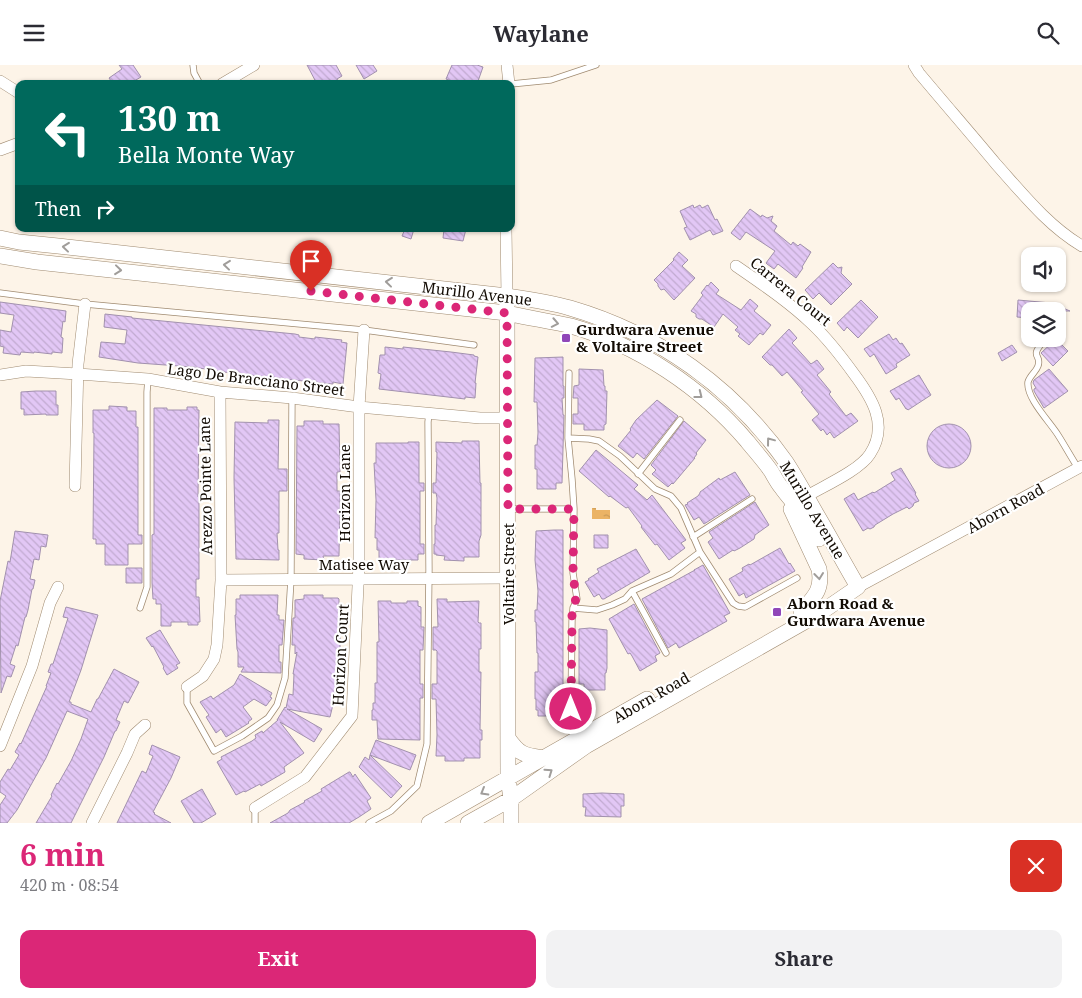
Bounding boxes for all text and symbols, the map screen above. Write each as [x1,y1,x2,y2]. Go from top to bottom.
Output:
text: Waylane [493,18,589,48]
icon: menu [20,19,48,47]
icon: search [1034,19,1062,47]
text: 130 m [118,94,221,141]
icon: left [35,100,100,165]
text: Bella Monte Way [118,139,295,169]
icon: right [91,195,119,223]
text: Then [35,196,81,222]
pin [290,240,332,291]
one-way arrow [62,242,70,253]
icon: arrive [297,247,325,275]
map controls [1021,247,1066,347]
button: sound [1021,247,1066,292]
street label: Carrera Court [746,252,836,330]
one-way arrow [223,260,231,271]
one-way arrow [114,265,122,276]
street label: Murillo Avenue [421,276,533,310]
one-way arrow [385,277,393,288]
button: layers [1021,302,1066,347]
one-way arrow [551,317,559,328]
place label: Gurdwara Avenue & Voltaire Street [576,319,714,356]
marker: Gurdwara Avenue & Voltaire Street [560,332,572,344]
street label: Lago De Bracciano Street [166,358,346,400]
one-way arrow [693,389,702,397]
street label: Arezzo Pointe Lane [194,417,216,555]
one-way arrow [767,438,775,447]
street label: Horizon Lane [334,444,354,542]
street label: Murillo Avenue [776,457,850,563]
street label: Aborn Road [963,479,1047,537]
street label: Voltaire Street [498,523,518,625]
street label: Matisee Way [319,554,410,574]
one-way arrow [813,572,824,580]
place label: Aborn Road & Gurdwara Avenue [787,593,925,630]
street label: Horizon Court [327,604,353,706]
marker: Aborn Road & Gurdwara Avenue [771,606,783,618]
street label: Aborn Road [609,667,693,727]
position arrow [544,682,596,734]
one-way arrow [543,769,553,778]
one-way arrow [481,785,490,795]
text: 6 min [20,834,105,875]
button: close [1010,840,1062,892]
text: 420 m · 08:54 [20,874,119,896]
button: Exit [20,930,536,988]
button: Share [546,930,1062,988]

